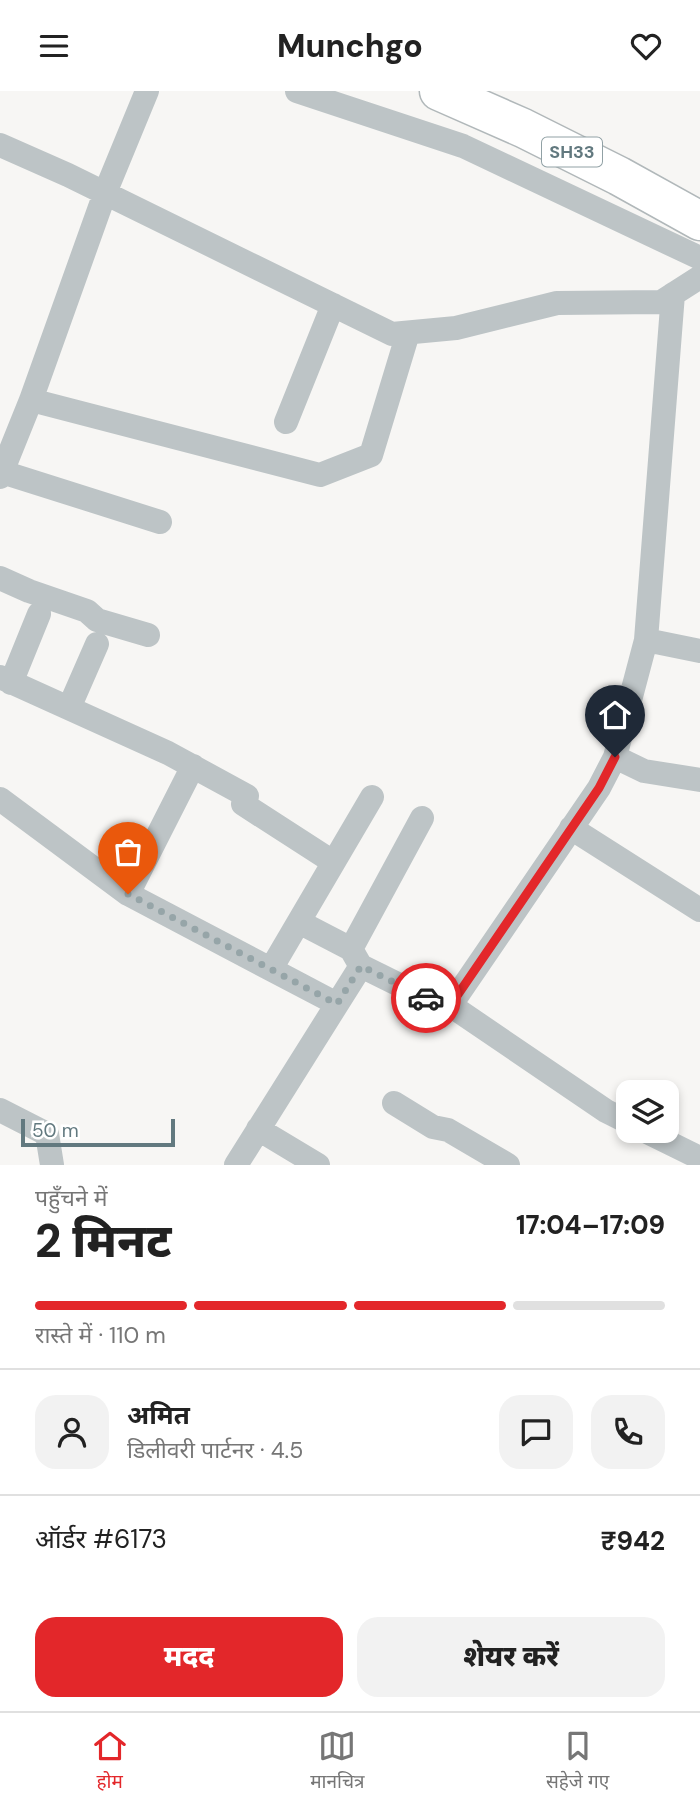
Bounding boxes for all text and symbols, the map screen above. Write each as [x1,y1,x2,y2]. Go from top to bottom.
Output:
text: Munchgo [277,25,423,67]
icon: menu [35,27,73,65]
icon: heart [627,27,665,65]
road number: SH33 [542,137,602,167]
pin [585,685,645,757]
icon: home [596,696,634,734]
pin [98,822,158,894]
icon: bag [109,833,147,871]
courier [391,963,461,1033]
icon: car [407,979,445,1017]
map controls [616,1080,679,1143]
button: layers [616,1080,679,1143]
scale bar [21,1116,175,1148]
text: 50 m [32,1118,79,1143]
text: पहुँचने में [35,1183,108,1213]
text: 17:04–17:09 [516,1208,665,1242]
text: 2 मिनट [35,1211,171,1271]
text: रास्ते में · 110 m [35,1320,166,1350]
button: person [35,1395,109,1469]
button: chat [499,1395,573,1469]
button: phone [591,1395,665,1469]
text: अमित [127,1398,190,1432]
text: डिलीवरी पार्टनर · 4.5 [127,1435,303,1465]
text: ऑर्डर #6173 [35,1522,167,1556]
text: ₹942 [601,1524,665,1558]
button: मदद [35,1617,343,1697]
button: शेयर करें [357,1617,665,1697]
tab: होम [91,1727,129,1796]
tab: मानचित्र [310,1727,364,1796]
tab: सहेजे गए [546,1727,609,1796]

